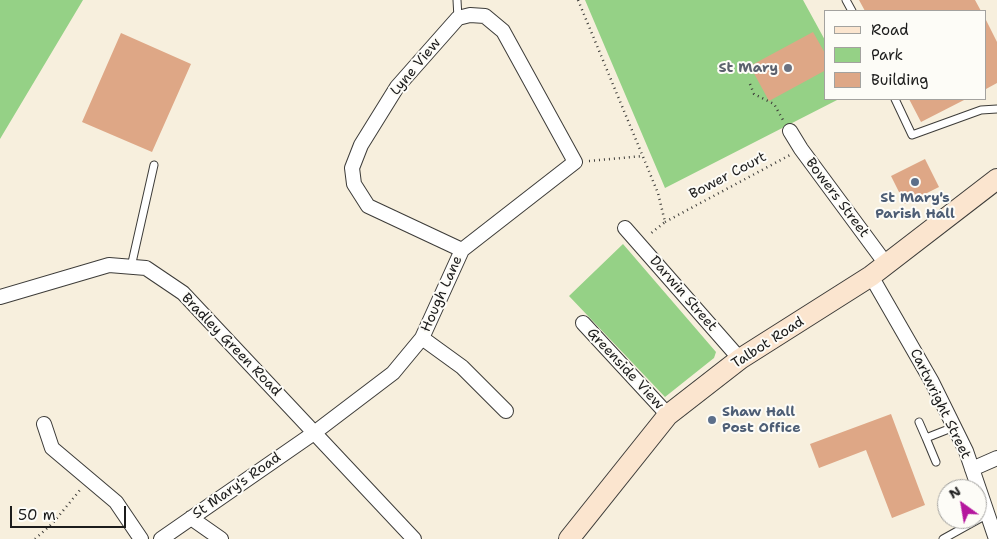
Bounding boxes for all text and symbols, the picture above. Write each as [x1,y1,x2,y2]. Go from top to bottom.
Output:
legend [824,10,987,100]
text: Road [871,20,909,40]
street label: Lyne View [387,35,445,99]
text: Park [871,45,903,65]
place label: St Mary [719,60,778,76]
marker: St Mary [782,62,794,74]
text: Building [871,70,928,90]
street label: Bower Court [687,149,769,203]
street label: Bowers Street [802,155,872,241]
marker: St Mary's Parish Hall [909,176,921,188]
place label: St Mary's Parish Hall [875,190,955,222]
street label: Hough Lane [418,253,466,335]
street label: Darwin Street [646,253,720,335]
street label: Bradley Green Road [178,290,284,400]
street label: Talbot Road [729,313,807,373]
street label: Greenside View [583,325,667,413]
street label: Cartwright Street [906,346,974,462]
place label: Shaw Hall Post Office [722,404,801,437]
marker: Shaw Hall Post Office [706,414,718,426]
street label: St Mary's Road [190,449,284,523]
north arrow [937,479,987,529]
text: N [945,482,964,503]
scale bar [12,496,129,528]
text: 50 m [18,505,56,525]

